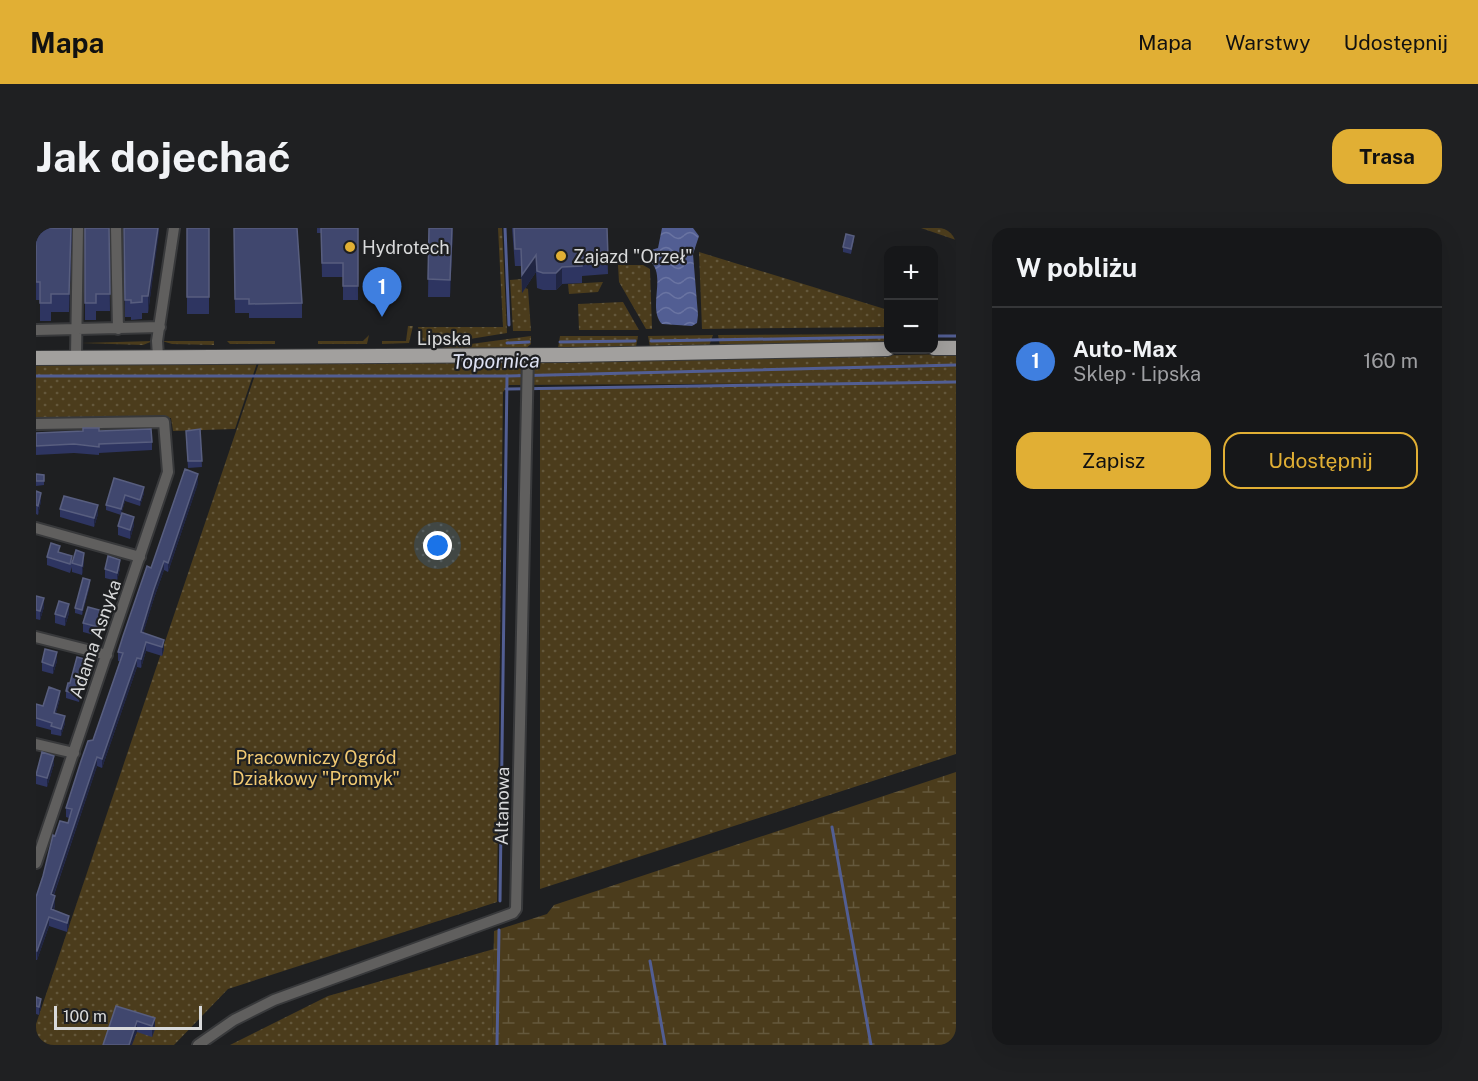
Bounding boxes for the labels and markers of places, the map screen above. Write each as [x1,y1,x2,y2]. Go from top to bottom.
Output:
place label: Hydrotech [362,237,450,258]
marker: Hydrotech [343,240,357,254]
place label: Zajazd "Orzeł" [573,246,693,267]
marker: Zajazd "Orzeł" [554,249,568,263]
pin: 1 [362,268,402,317]

